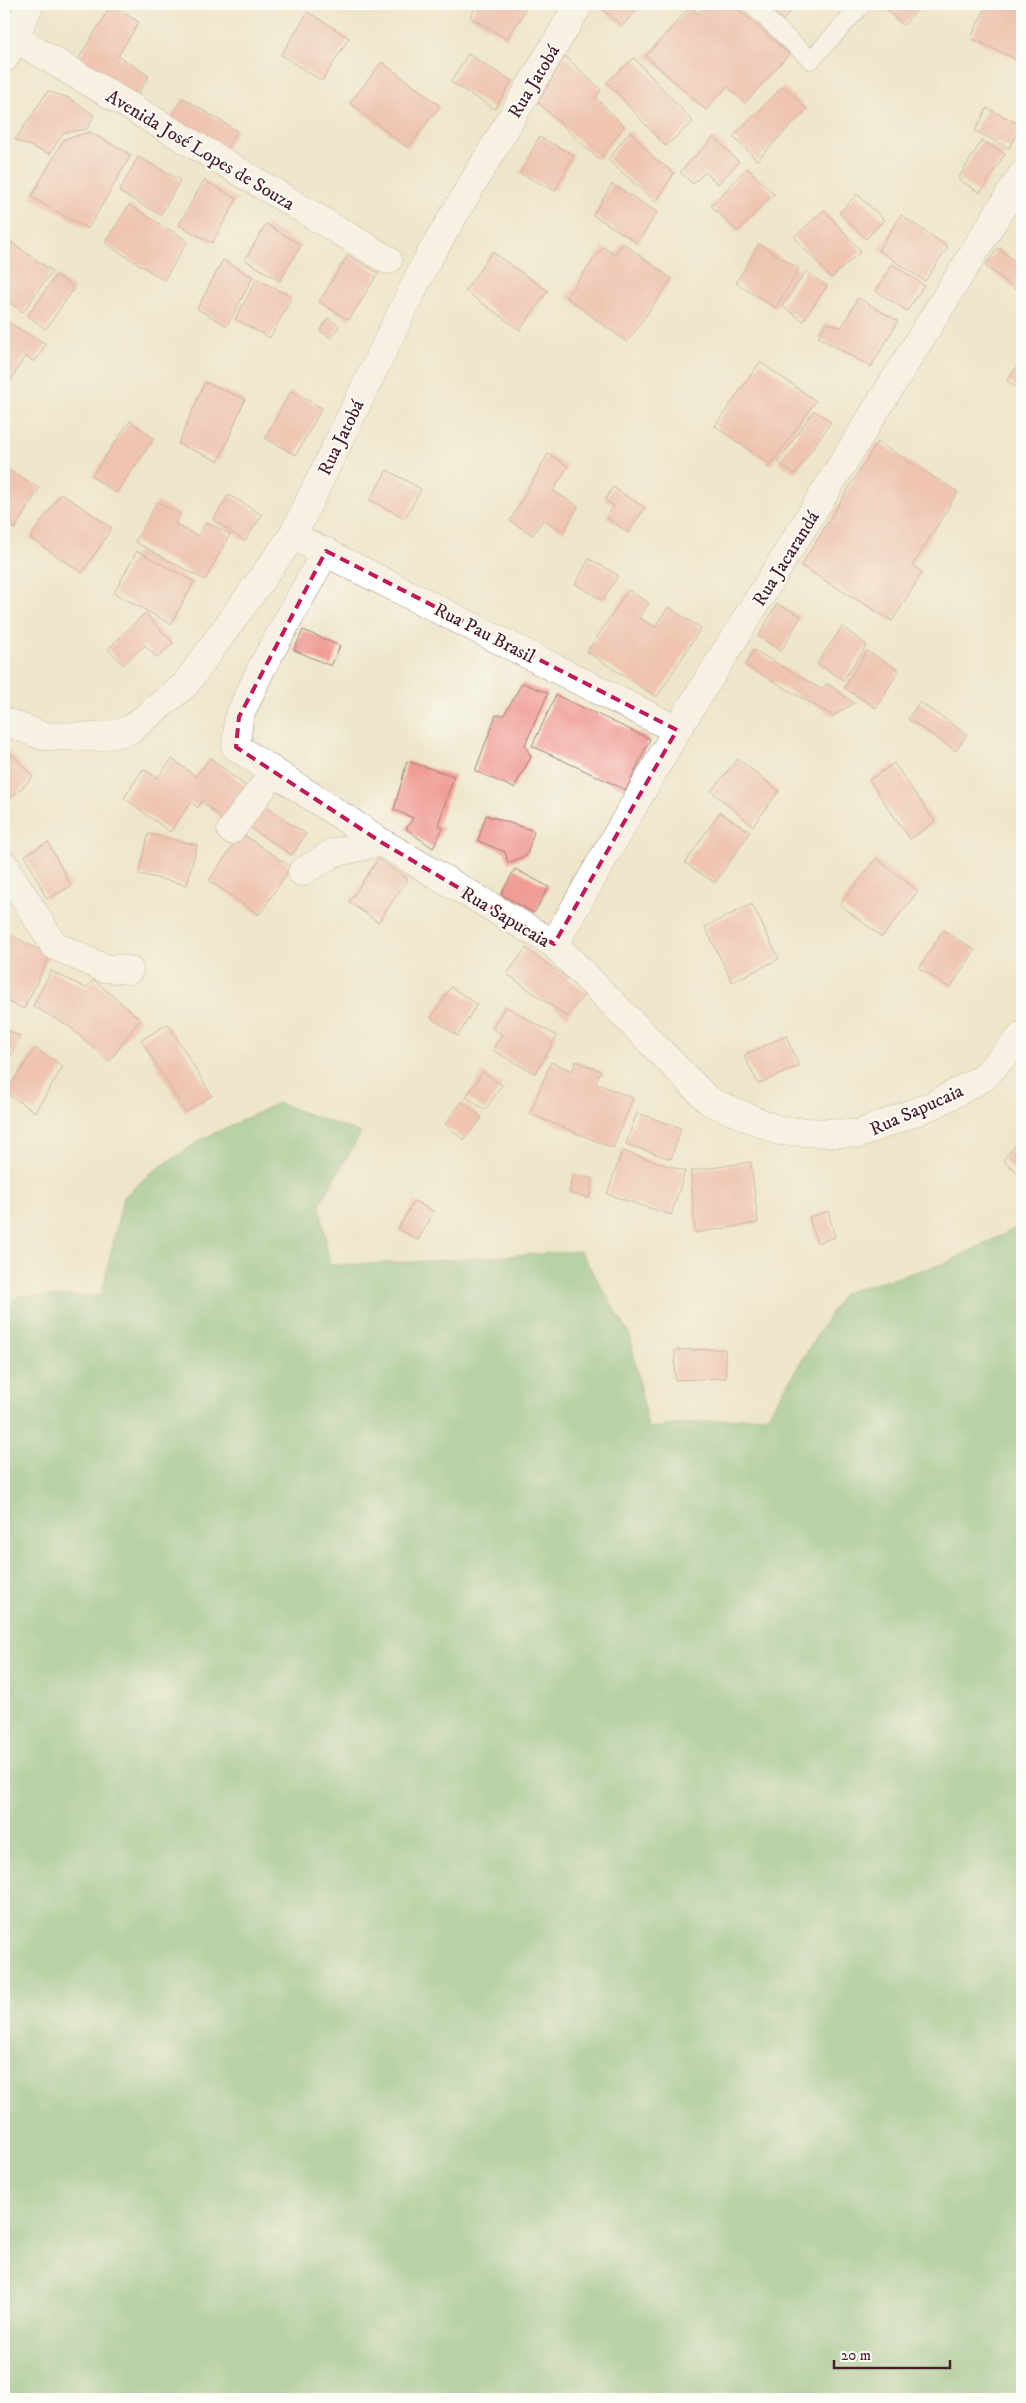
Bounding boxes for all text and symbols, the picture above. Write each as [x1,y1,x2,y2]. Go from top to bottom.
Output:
street label: Rua Jatobá [503,41,565,123]
street label: Avenida José Lopes de Souza [102,85,299,216]
street label: Rua Jatobá [313,396,370,479]
street label: Rua Jacarandá [748,507,825,611]
street label: Rua Pau Brasil [430,598,539,669]
street label: Rua Sapucaia [456,882,554,953]
street label: Rua Sapucaia [866,1080,967,1141]
scale bar [834,2338,950,2370]
text: 20 m [841,2346,871,2365]

